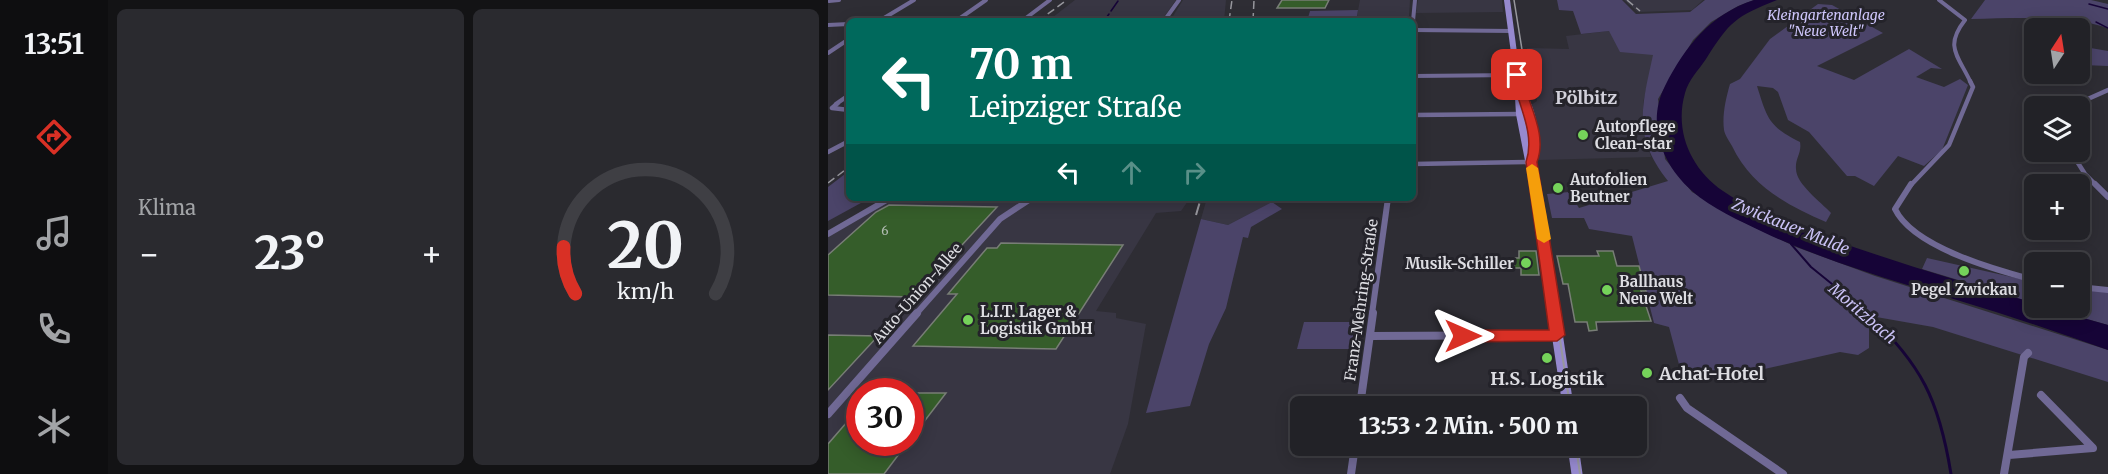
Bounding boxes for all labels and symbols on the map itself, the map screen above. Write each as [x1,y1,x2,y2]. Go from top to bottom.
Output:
park label: Kleingartenanlage "Neue Welt" [1766,6,1885,40]
north arrow [2024,18,2090,84]
pin [1491,49,1542,100]
district label: Pölbitz [1555,86,1617,109]
place label: Autopflege Clean-star [1594,117,1676,153]
marker: Autopflege Clean-star [1576,128,1590,142]
place label: Autofolien Beutner [1569,170,1647,206]
marker: Autofolien Beutner [1551,181,1565,195]
water label: Zwickauer Mulde [1728,193,1853,259]
street label: Franz-Mehring-Straße [1340,217,1382,382]
house number: 6 [881,223,889,238]
street label: Auto-Union-Allee [867,239,966,348]
place label: Musik-Schiller [1405,254,1514,273]
marker: Musik-Schiller [1519,256,1533,270]
marker: Pegel Zwickau [1957,264,1971,278]
place label: Ballhaus Neue Welt [1619,272,1693,308]
water label: Moritzbach [1824,277,1901,348]
place label: Pegel Zwickau [1911,280,2017,299]
marker: Ballhaus Neue Welt [1600,283,1614,297]
place label: L.I.T. Lager & Logistik GmbH [980,302,1093,338]
position arrow [1431,304,1495,368]
marker: L.I.T. Lager & Logistik GmbH [961,313,975,327]
marker: H.S. Logistik [1540,351,1554,365]
place label: Achat-Hotel [1658,362,1764,385]
marker: Achat-Hotel [1640,366,1654,380]
place label: H.S. Logistik [1490,367,1604,390]
speed limit sign: 30 [846,378,924,456]

